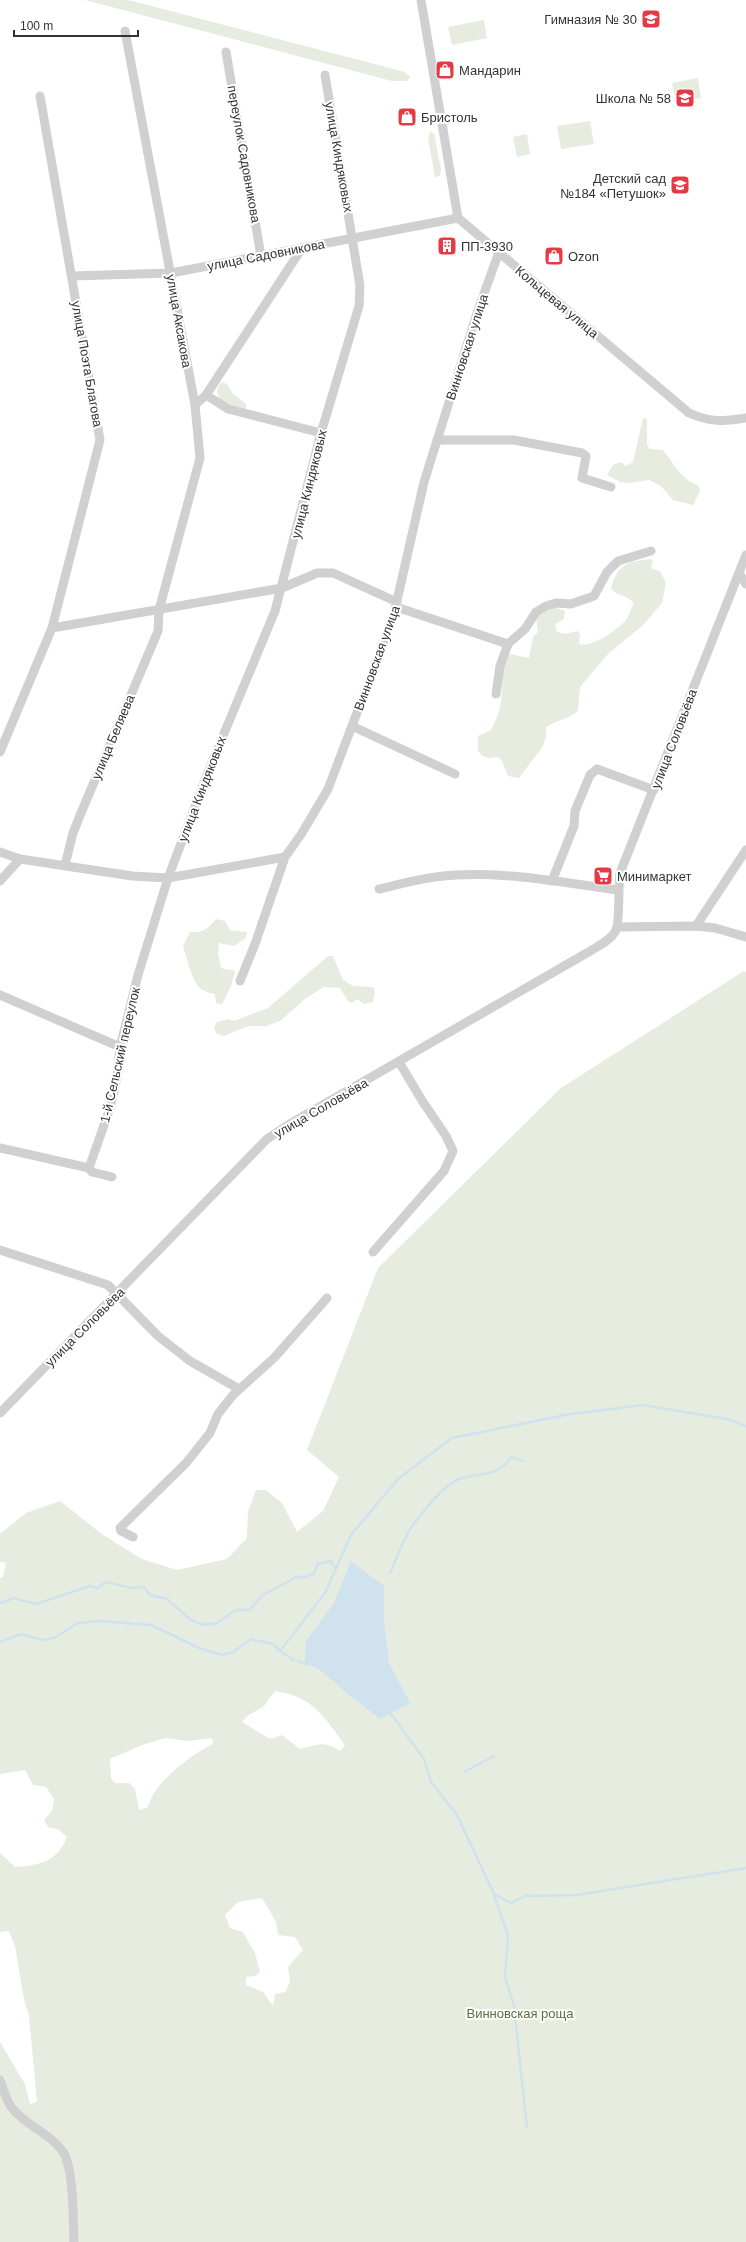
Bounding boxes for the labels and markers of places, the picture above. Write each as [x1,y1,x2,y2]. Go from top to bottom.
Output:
school or university icon: Гимназия № 30 [640,8,662,30]
place label: Гимназия № 30 [544,12,637,27]
shop icon: Мандарин [434,59,456,81]
place label: Мандарин [459,63,521,78]
school or university icon: Школа № 58 [674,87,696,109]
place label: Школа № 58 [596,91,671,106]
shop icon: Бристоль [396,106,418,128]
place label: Бристоль [421,110,478,125]
place label: Детский сад №184 «Петушок» [560,171,666,201]
school or university icon: Детский сад №184 «Петушок» [669,174,691,196]
building icon: ПП-3930 [436,235,458,257]
place label: ПП-3930 [461,239,513,254]
shop icon: Ozon [543,245,565,267]
place label: Ozon [568,249,599,264]
supermarket icon: Минимаркет [592,865,614,887]
place label: Минимаркет [617,869,692,884]

